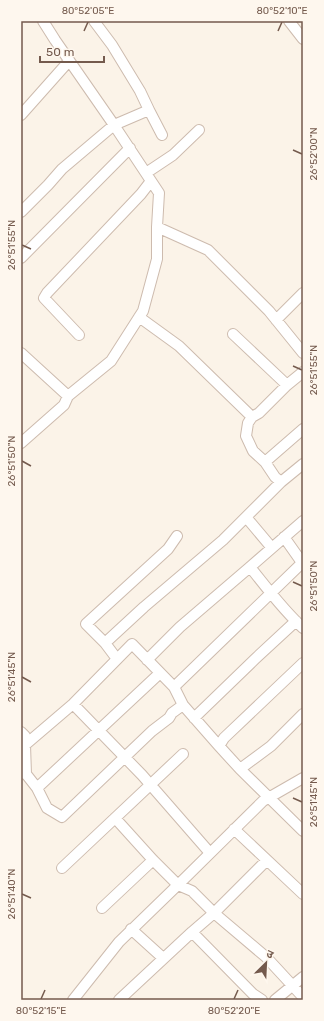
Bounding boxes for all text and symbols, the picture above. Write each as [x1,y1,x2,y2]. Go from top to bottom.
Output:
text: 80°52'05"E [62,5,114,17]
text: 80°52'10"E [256,5,308,17]
scale bar [40,38,104,64]
text: 50 m [46,45,74,59]
text: 26°52'00"N [308,127,320,181]
text: 26°51'55"N [6,220,18,270]
text: 26°51'55"N [308,345,320,395]
text: 26°51'50"N [6,435,18,487]
text: 26°51'50"N [308,560,320,612]
text: 26°51'45"N [6,652,18,702]
text: 26°51'45"N [308,777,320,827]
text: 26°51'40"N [6,869,18,919]
north arrow [246,943,286,983]
text: उ [264,947,276,962]
text: 80°52'15"E [16,1005,66,1017]
text: 80°52'20"E [208,1005,260,1017]

